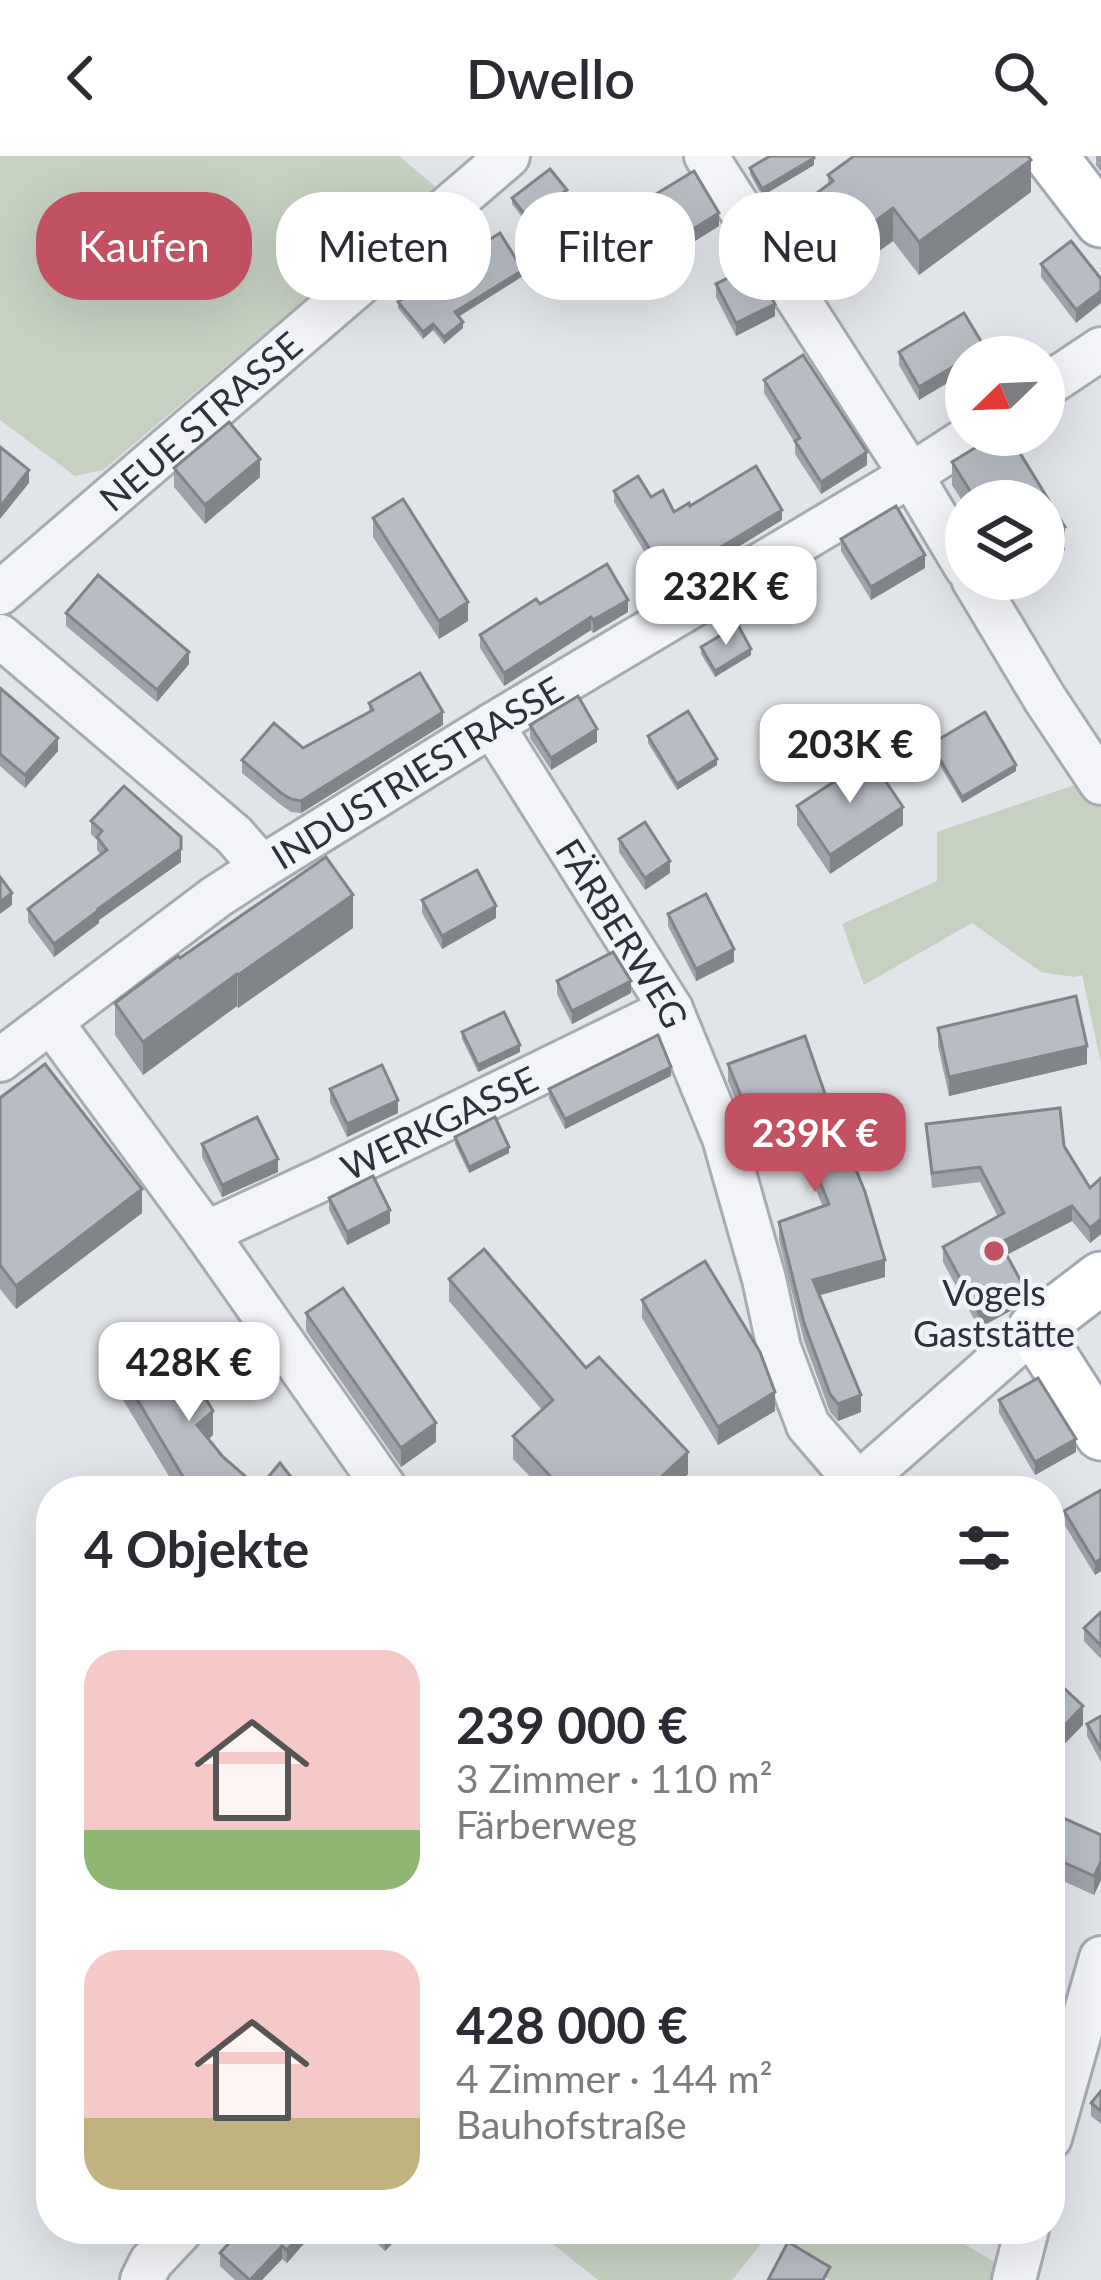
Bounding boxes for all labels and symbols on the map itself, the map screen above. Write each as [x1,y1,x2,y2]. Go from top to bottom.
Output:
street label: NEUE STRASSE [90,322,310,520]
north arrow [945,336,1065,456]
pin: 232K € [628,546,824,648]
street label: INDUSTRIESTRASSE [263,666,570,878]
pin: 203K € [752,704,948,806]
street label: FÄRBERWEG [547,830,698,1034]
street label: WERKGASSE [334,1056,545,1189]
pin: 239K € [717,1093,913,1195]
marker: Vogels Gaststätte [981,1238,1007,1264]
place label: Vogels Gaststätte [913,1270,1075,1355]
pin: 428K € [91,1322,287,1424]

